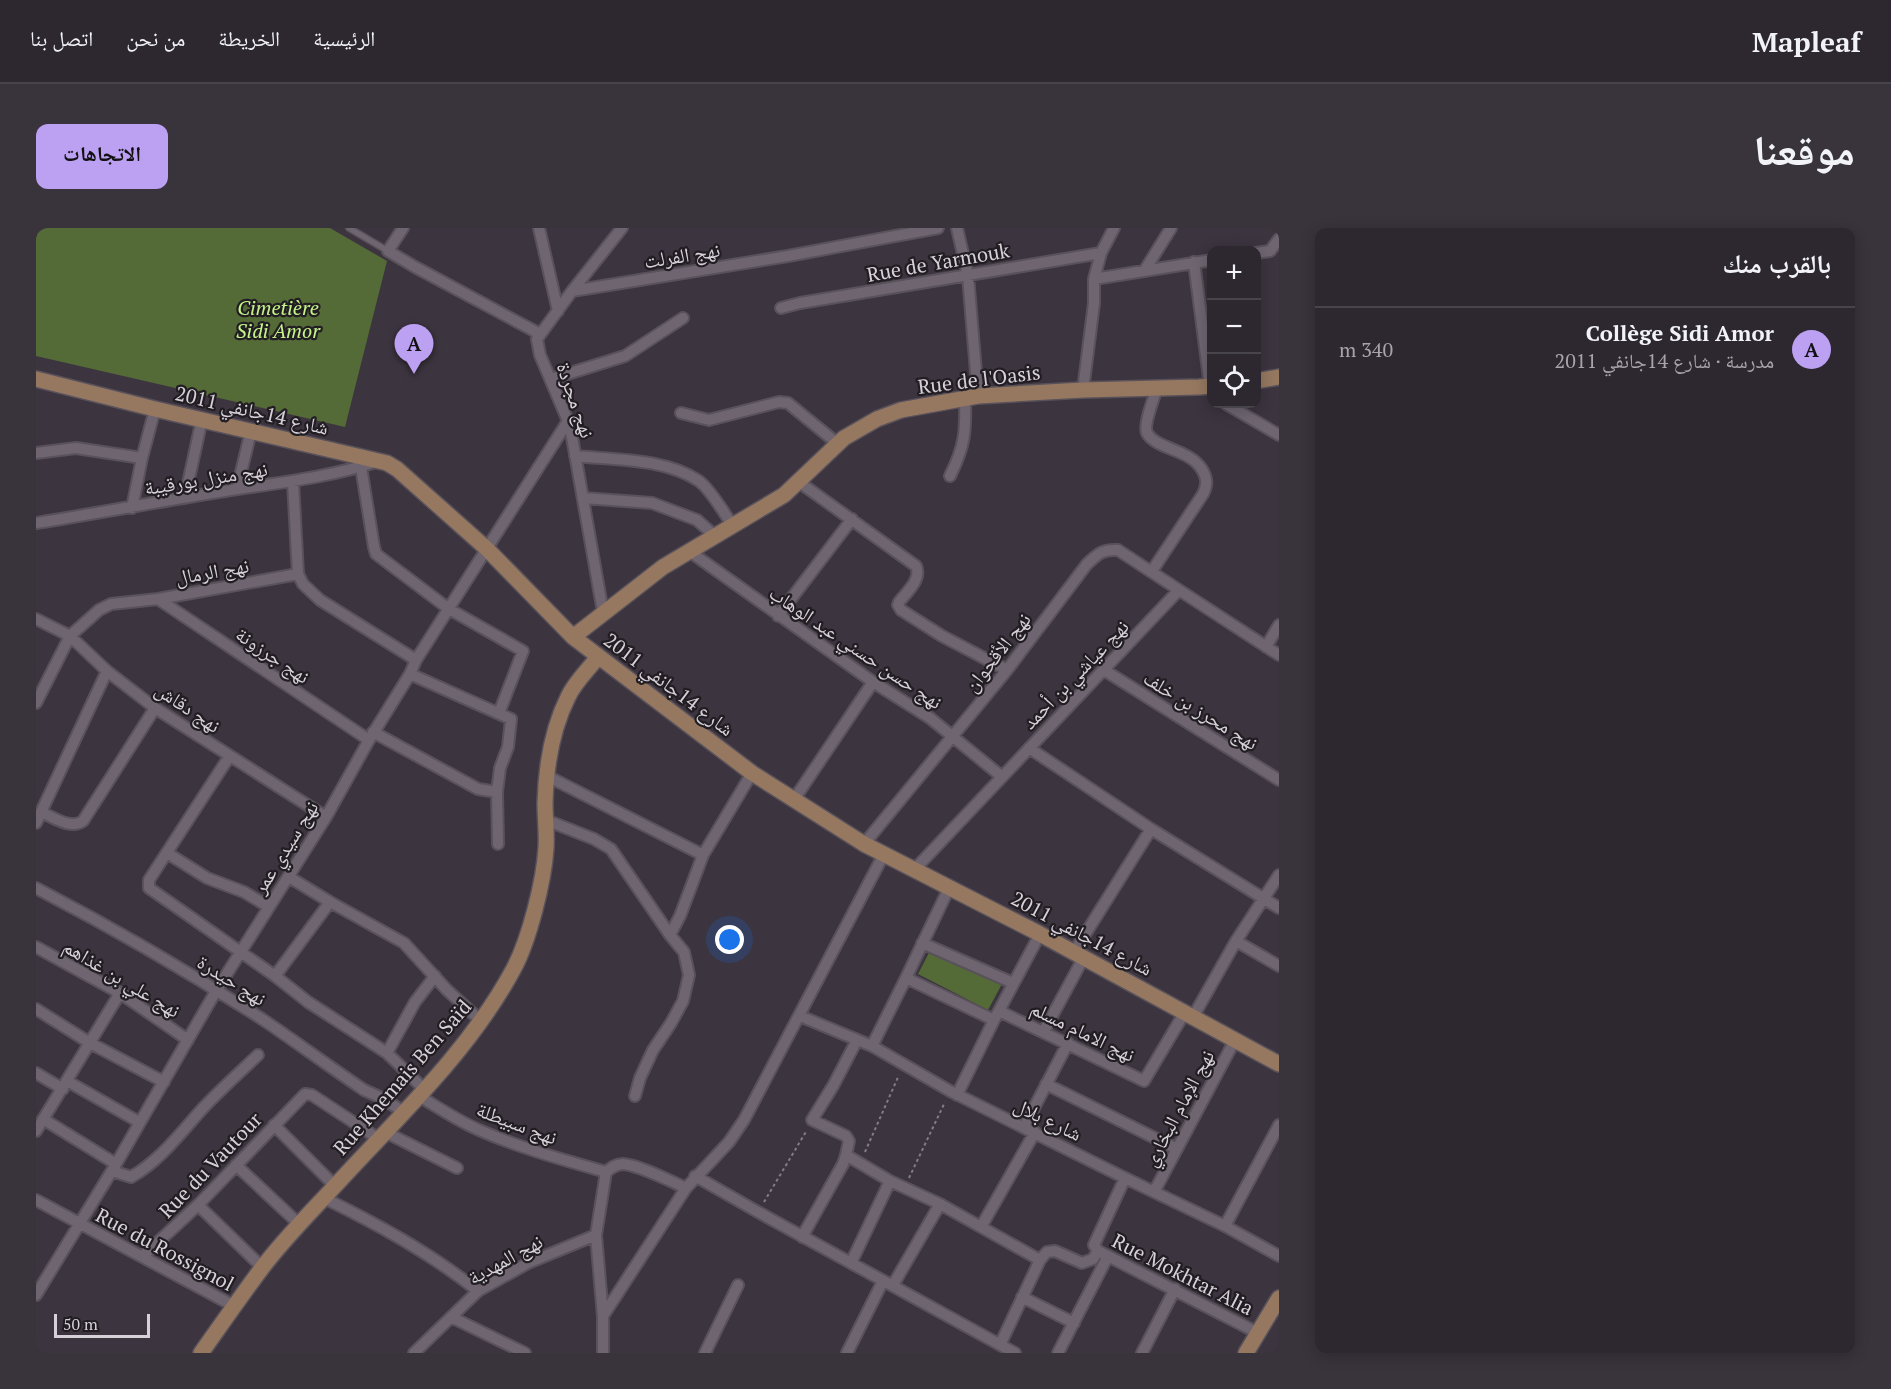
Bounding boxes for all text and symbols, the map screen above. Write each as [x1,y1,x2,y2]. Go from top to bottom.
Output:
text: Mapleaf [1752,23,1861,60]
text: اتصل بنا [30,24,93,52]
text: من نحن [126,24,185,52]
text: الخريطة [218,24,280,52]
text: الرئيسية [313,24,375,52]
text: موقعنا [1754,121,1855,177]
button: الاتجاهات [36,124,168,189]
street label: نهج الفرلت [642,236,722,274]
street label: Rue de Yarmouk [865,236,1012,288]
map controls [1207,246,1261,408]
button: + [1207,246,1261,300]
text: بالقرب منك [1723,246,1831,280]
park label: Cimetière Sidi Amor [236,294,321,344]
button: − [1207,300,1261,354]
text: Collège Sidi Amor [1586,318,1774,347]
pin: A [394,324,434,374]
text: 340 m [1339,336,1393,363]
text: A [1804,336,1819,363]
text: مدرسة · شارع 14جانفي 2011 [1554,347,1774,374]
button: locate [1207,354,1261,408]
street label: Rue de l'Oasis [916,358,1042,400]
street label: نهج مجردة [550,359,602,441]
street label: شارع 14جانفي 2011 [172,379,331,444]
street label: نهج منزل بورقيبة [143,455,269,501]
street label: نهج الرمال [173,551,251,591]
street label: نهج حسن حسني عبد الوهاب [762,579,948,718]
street label: نهج الأقحوان [957,607,1037,697]
street label: نهج عياشي بن أحمد [1016,613,1136,737]
street label: نهج جرزونة [231,620,315,690]
street label: شارع 14جانفي 2011 [597,626,740,744]
street label: نهج محرز بن خلف [1139,664,1263,756]
street label: نهج دقاش [150,675,226,739]
street label: نهج سيدي عمر [245,795,327,901]
street label: شارع 14جانفي 2011 [1005,884,1157,984]
your location [715,925,744,954]
street label: نهج علي بن غذاهم [57,932,186,1026]
street label: نهج حيدرة [192,948,272,1012]
street label: Rue Khemais Ben Saïd [327,993,477,1161]
street label: نهج الامام مسلم [1026,994,1140,1069]
street label: نهج الإمام البخاري [1136,1045,1223,1173]
street label: شارع بلال [1010,1091,1086,1147]
street label: نهج سبيطلة [473,1095,561,1151]
street label: Rue du Vautour [153,1106,268,1224]
street label: Rue du Rossignol [91,1201,239,1297]
street label: نهج المهدية [463,1227,547,1291]
street label: Rue Mokhtar Alia [1108,1227,1258,1321]
scale bar [54,1311,150,1338]
text: 50 m [63,1313,98,1335]

